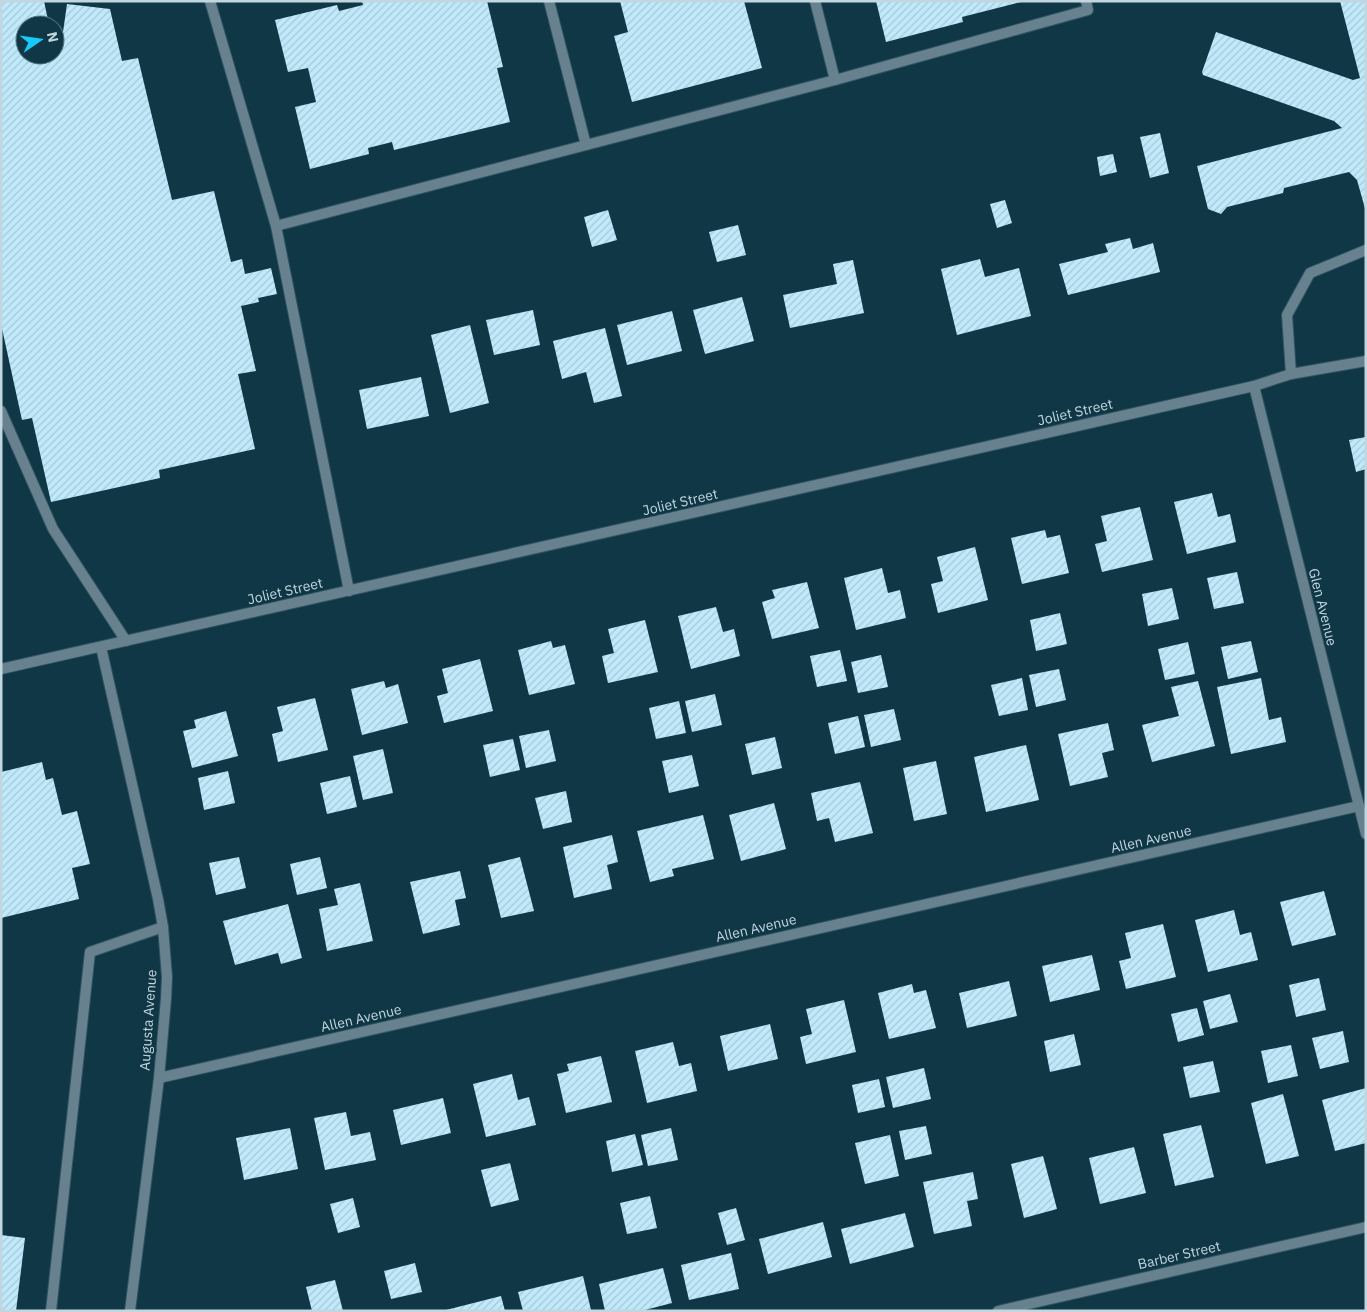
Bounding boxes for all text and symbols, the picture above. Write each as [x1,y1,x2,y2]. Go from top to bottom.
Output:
north arrow [15,15,65,65]
text: N [43,30,63,44]
street label: Joliet Street [1036,395,1114,429]
street label: Joliet Street [641,485,719,519]
street label: Glen Avenue [1305,566,1341,648]
street label: Joliet Street [246,574,324,608]
street label: Allen Avenue [1109,821,1193,857]
street label: Allen Avenue [714,910,798,946]
street label: Augusta Avenue [135,968,161,1071]
street label: Allen Avenue [319,1000,403,1036]
street label: Barber Street [1136,1237,1222,1273]

